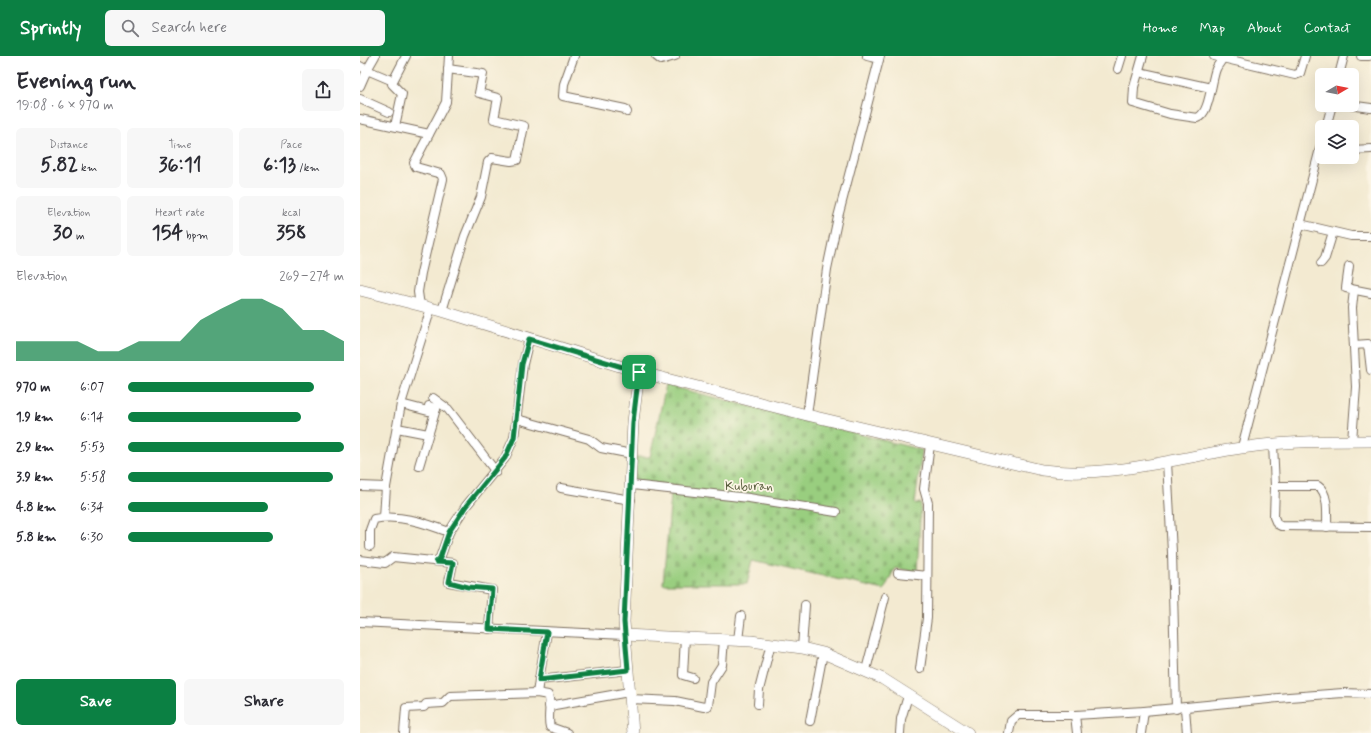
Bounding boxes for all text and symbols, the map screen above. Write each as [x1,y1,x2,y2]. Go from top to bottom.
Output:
search box [105,10,385,46]
text: Sprintly [20,16,81,41]
icon: search [119,17,141,39]
text: Search here [151,18,227,38]
text: Home [1143,19,1177,37]
text: Map [1199,19,1225,37]
text: About [1247,19,1282,37]
text: Contact [1304,19,1351,37]
text: Evening run [16,68,136,96]
north arrow [1315,68,1359,112]
map controls [1315,68,1359,164]
button: share [302,69,344,111]
text: 19:08 · 6 × 970 m [16,97,114,114]
button: layers [1315,120,1359,164]
text: Distance [49,138,88,152]
text: Time [168,138,192,152]
text: Pace [280,138,302,152]
text: 5.82 [40,152,78,179]
text: 36:11 [159,152,201,179]
text: 6:13 [263,152,296,179]
text: km [78,161,97,175]
text: /km [296,161,320,175]
text: Elevation [47,206,90,220]
text: Heart rate [155,206,205,220]
text: kcal [282,206,301,220]
text: 30 [53,220,73,247]
text: 154 [152,220,183,247]
text: 358 [276,220,307,247]
text: m [73,229,85,243]
text: bpm [183,229,208,243]
text: Elevation [16,268,67,285]
text: 269–274 m [279,268,344,285]
pin [622,355,656,389]
icon: arrive [628,361,650,383]
text: 970 m [16,379,51,396]
text: 6:07 [80,379,104,396]
text: 1.9 km [16,409,53,426]
text: 6:14 [80,409,104,426]
text: 2.9 km [16,439,54,456]
text: 5:53 [80,439,105,456]
text: 3.9 km [16,469,53,486]
text: 5:58 [80,469,106,486]
park label: Kuburan [725,478,773,495]
text: 4.8 km [16,499,56,516]
text: 6:34 [80,499,104,516]
text: 5.8 km [16,529,56,546]
text: 6:30 [80,529,103,546]
button: Save [16,679,176,725]
button: Share [184,679,344,725]

